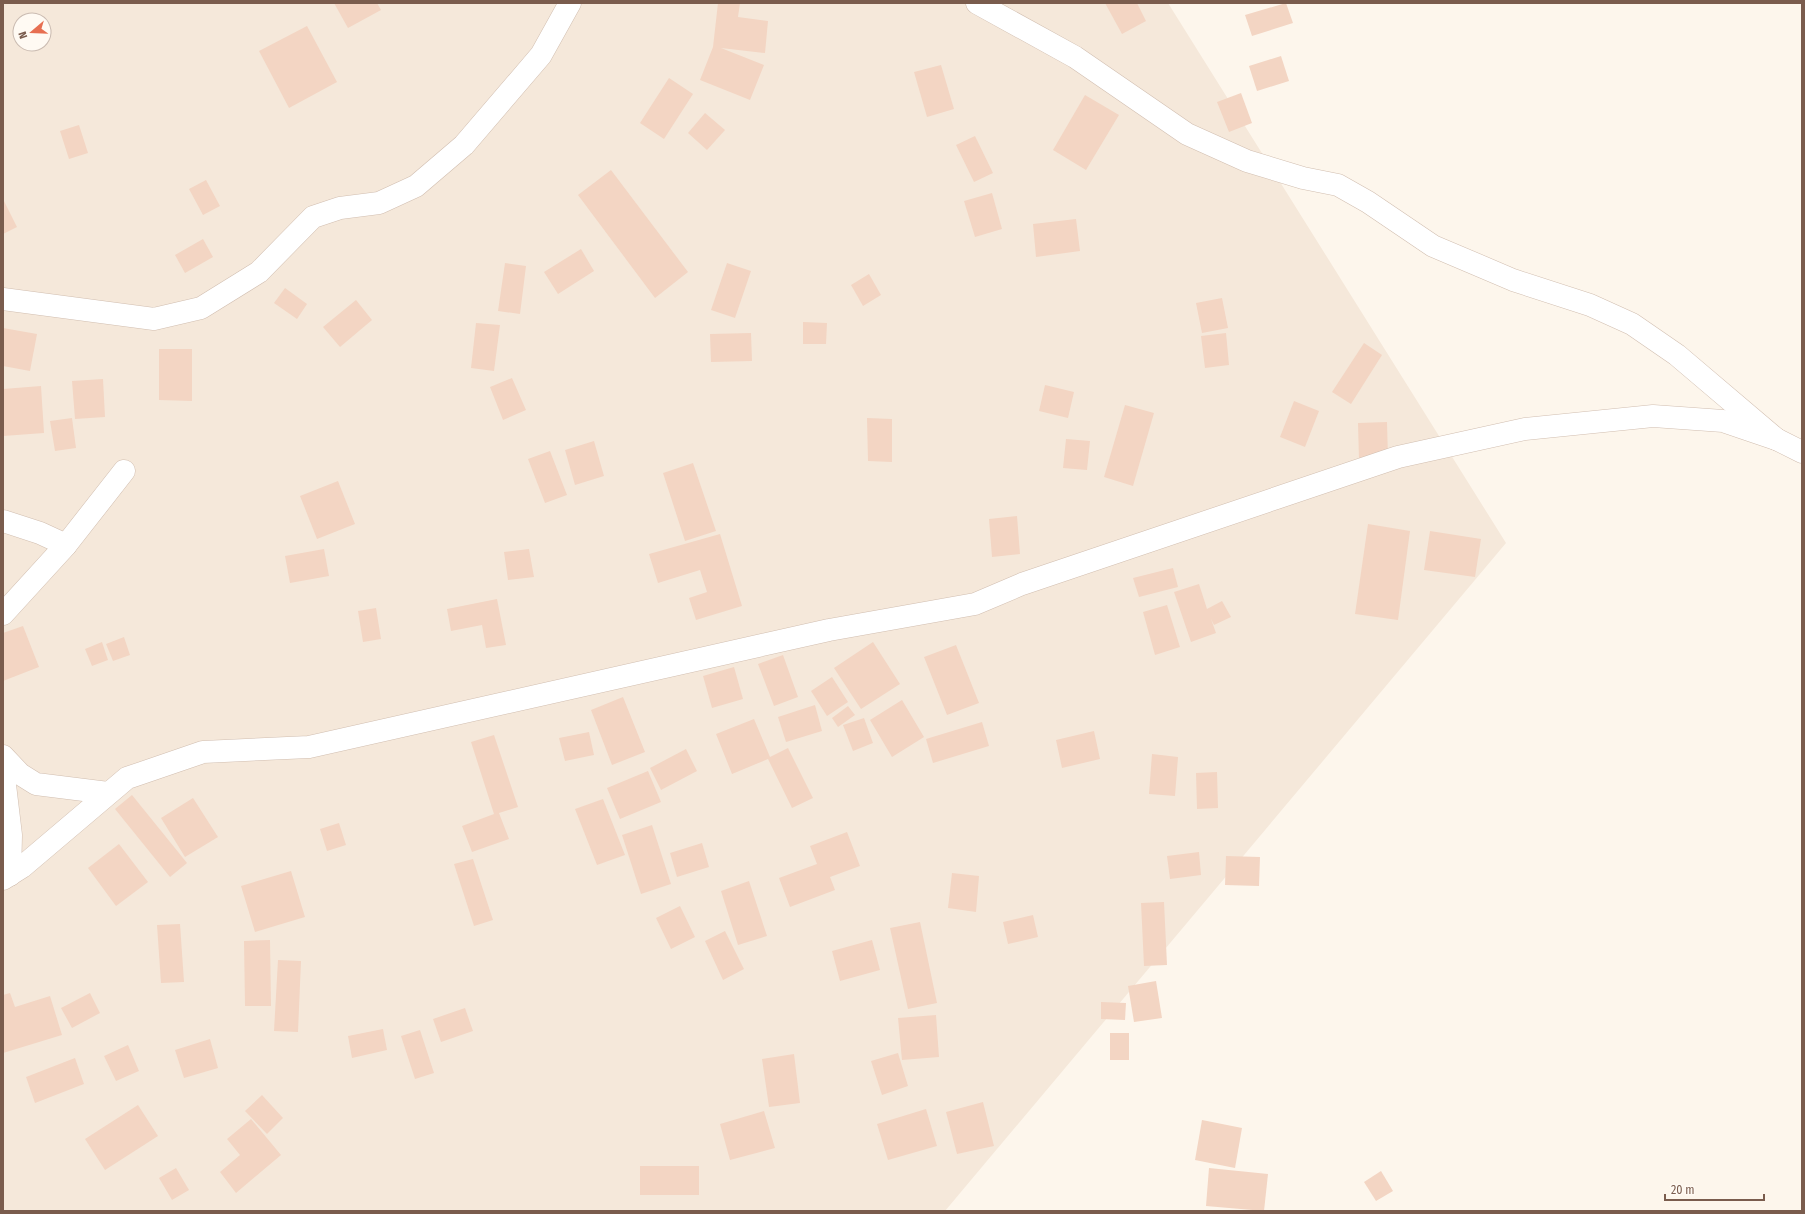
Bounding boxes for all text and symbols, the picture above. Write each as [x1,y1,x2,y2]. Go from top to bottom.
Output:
north arrow [12,12,52,52]
text: N [16,30,30,40]
scale bar [1665,1176,1764,1202]
text: 20 m [1671,1183,1695,1197]

